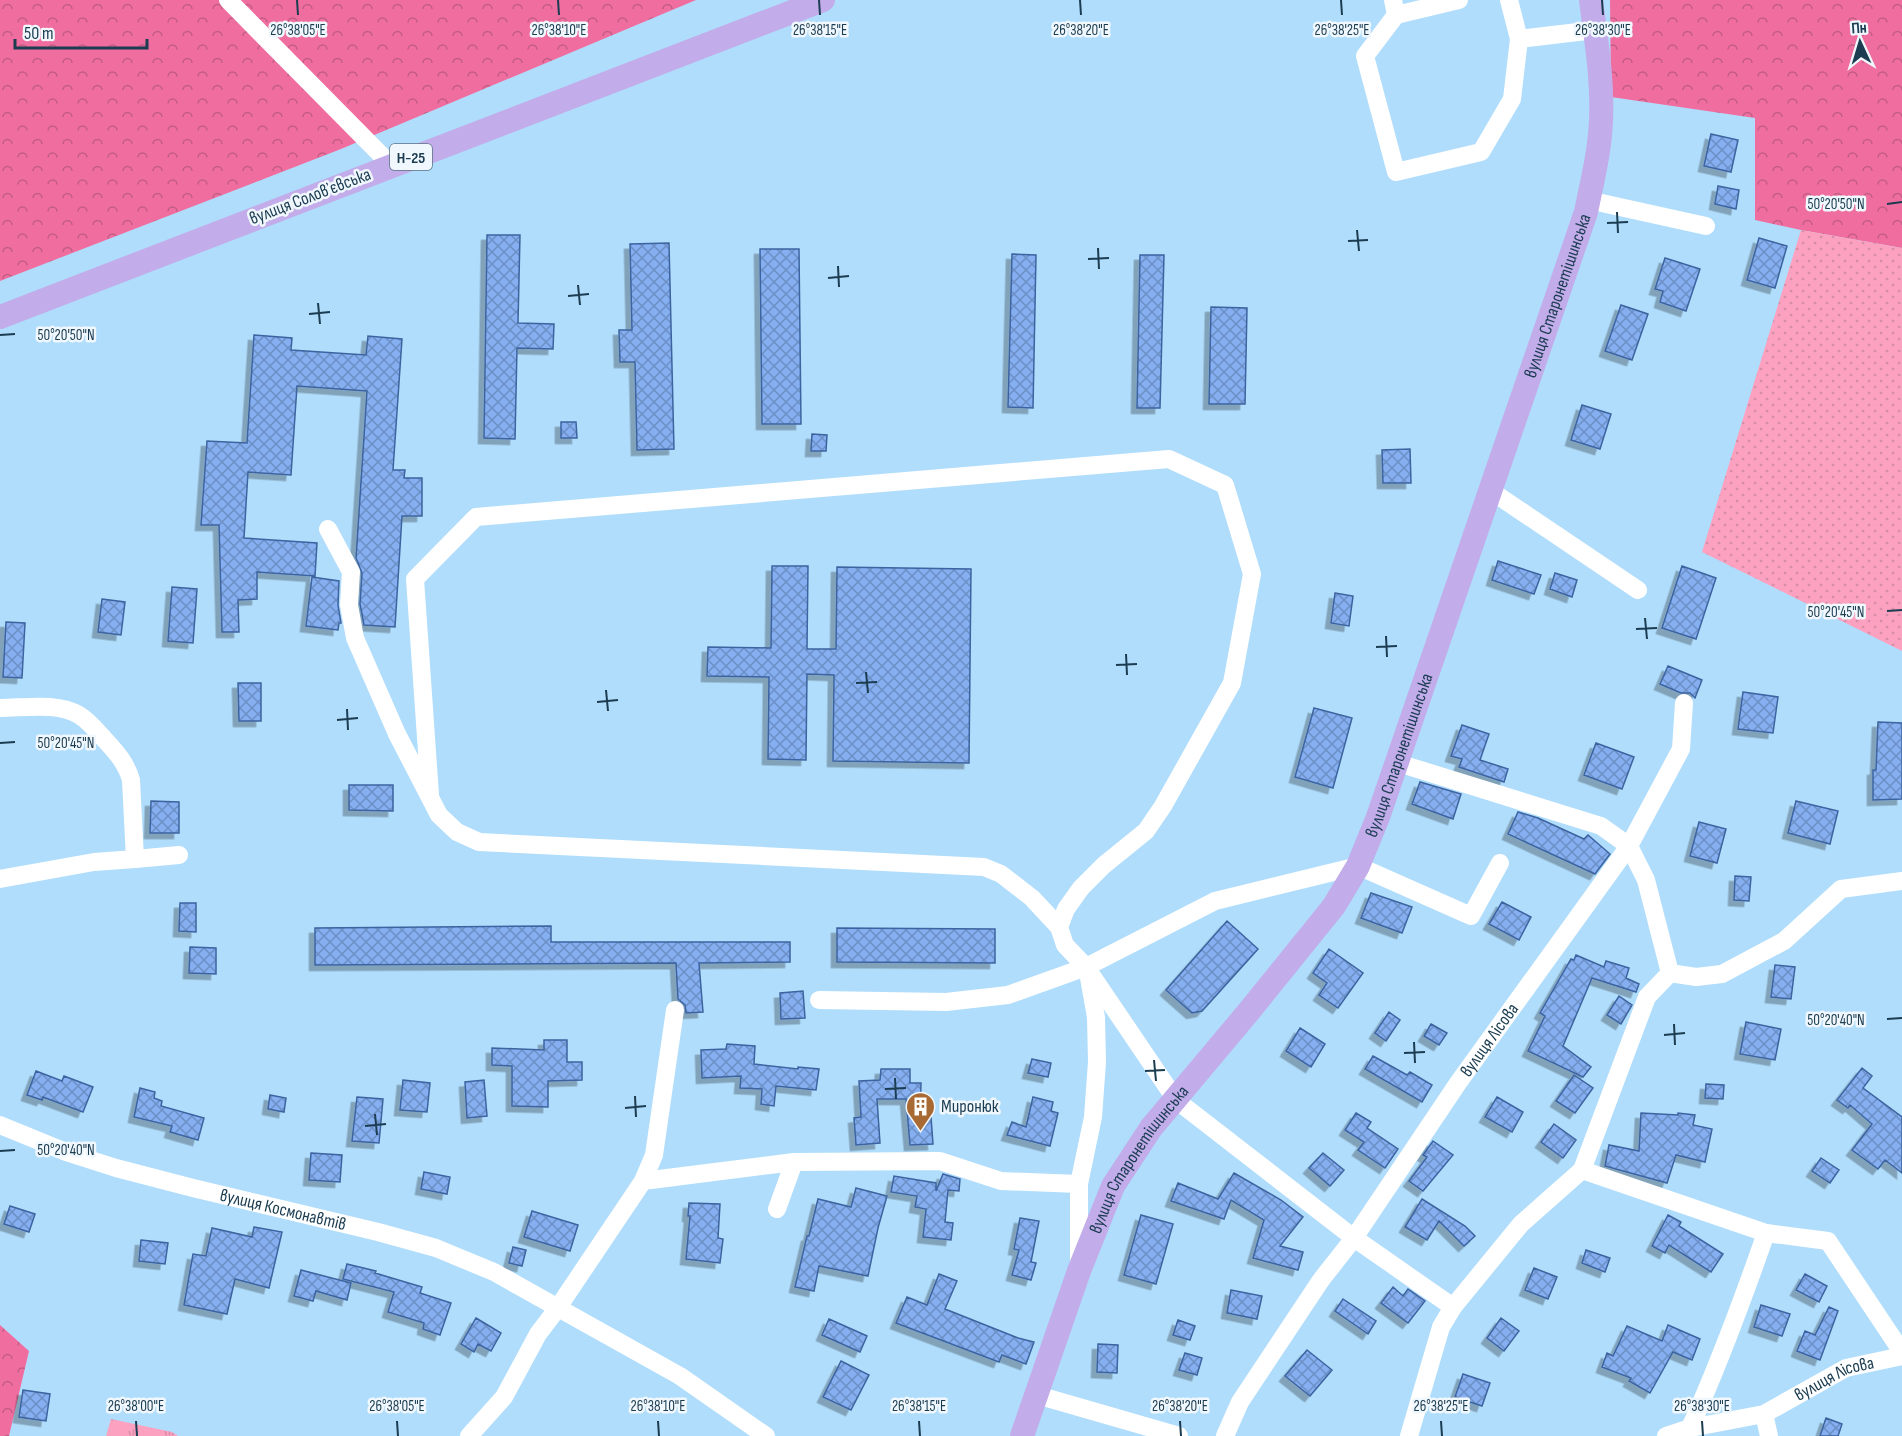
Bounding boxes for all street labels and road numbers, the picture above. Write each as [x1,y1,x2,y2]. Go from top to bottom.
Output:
road number: Н-25 [390,144,432,170]
street label: вулиця Соловʼєвська [247,164,374,229]
street label: вулиця Старонетішинська [1520,211,1596,381]
street label: вулиця Старонетішинська [1361,671,1438,840]
street label: вулиця Лісова [1456,999,1523,1081]
street label: вулиця Старонетішинська [1085,1081,1193,1237]
street label: вулиця Космонавтів [218,1185,348,1235]
street label: вулиця Лісова [1791,1352,1876,1406]

